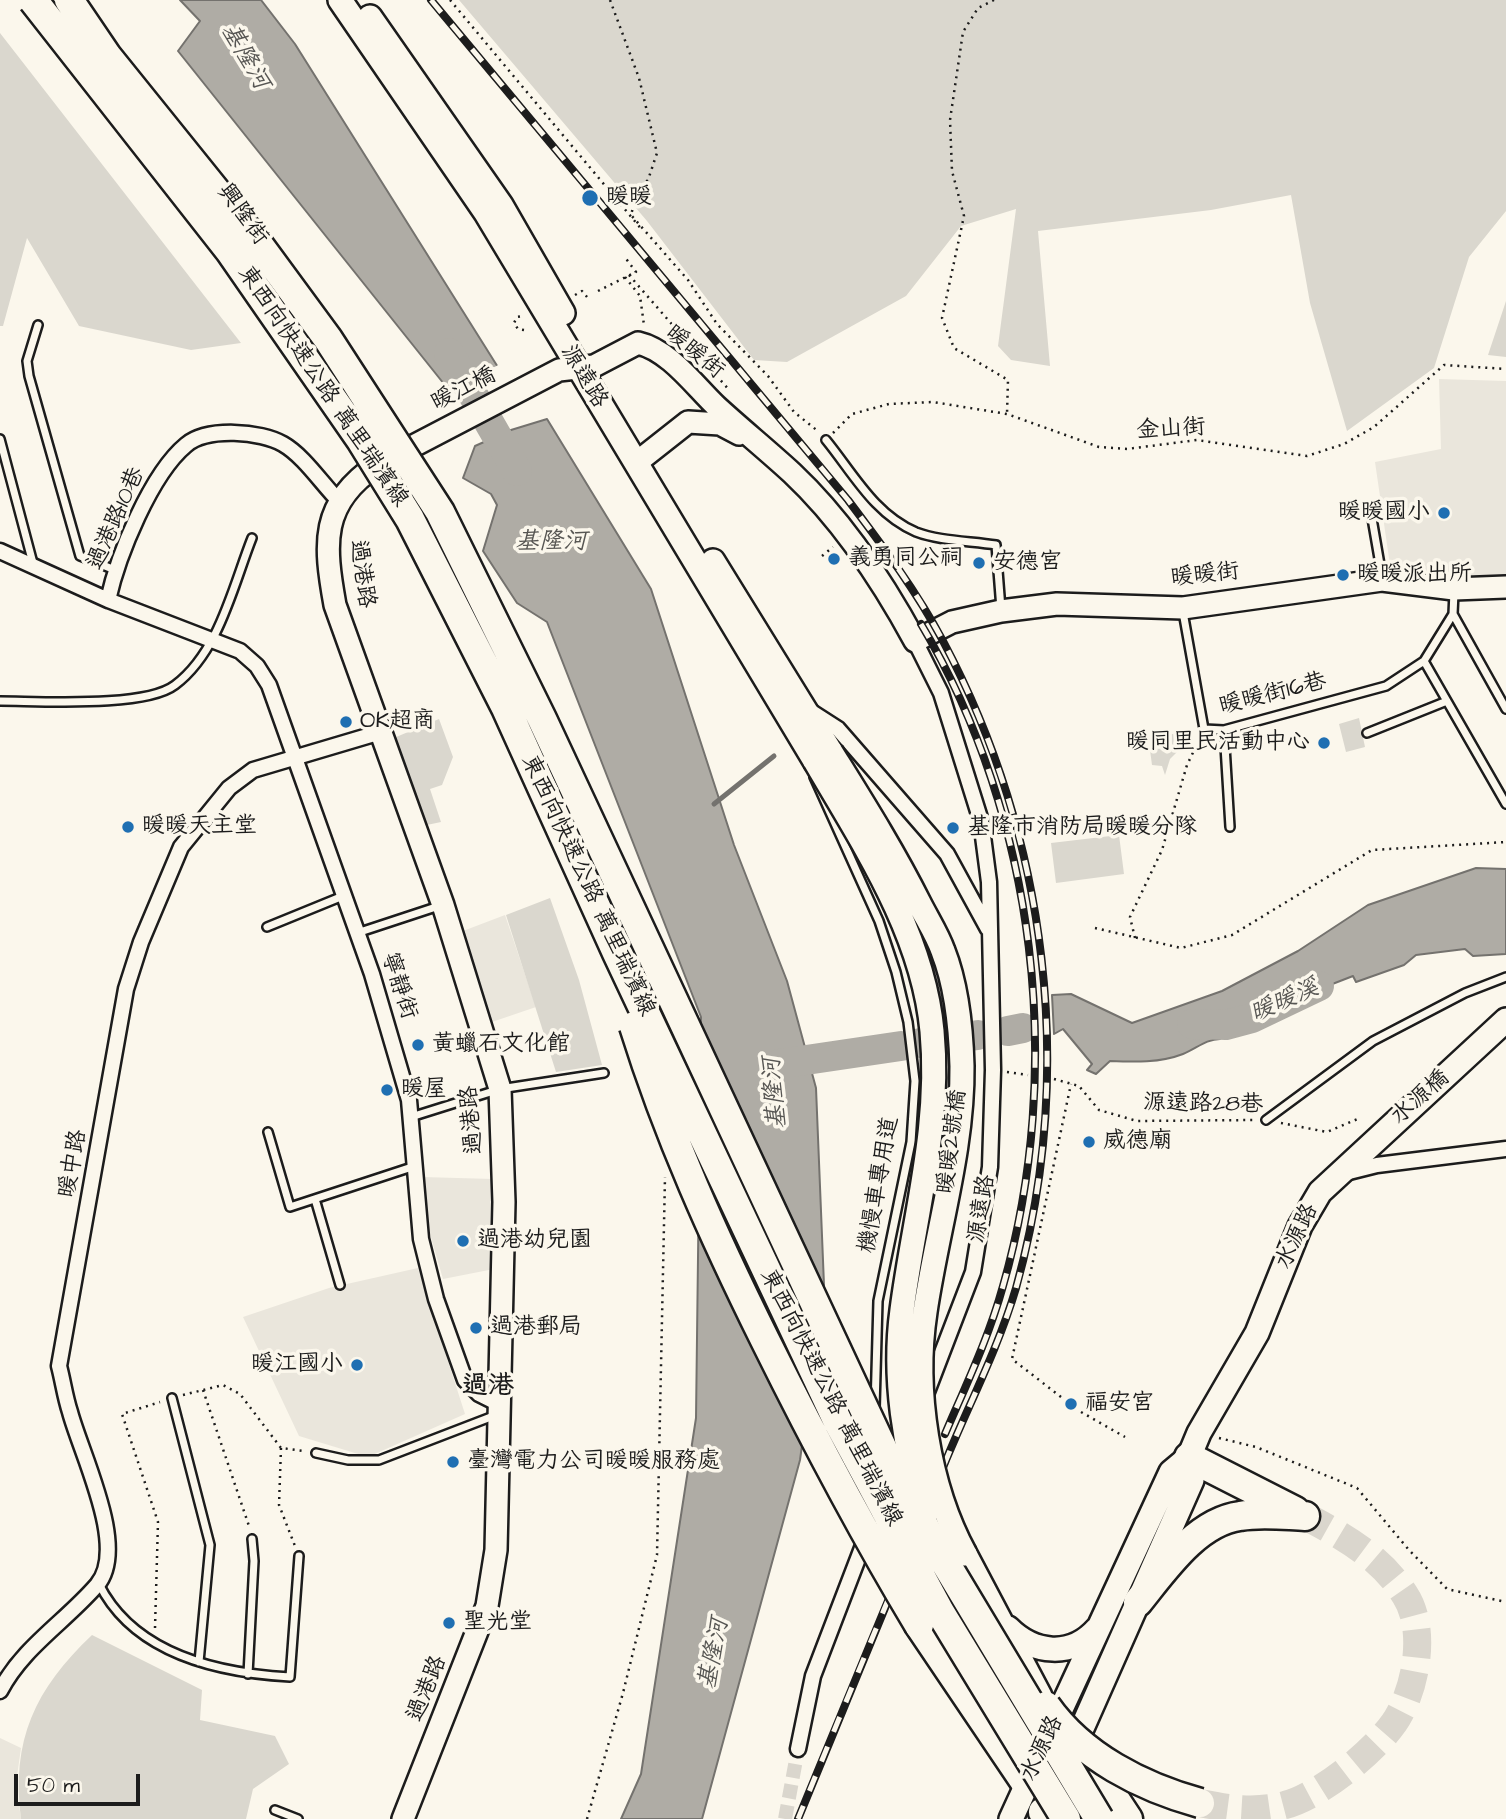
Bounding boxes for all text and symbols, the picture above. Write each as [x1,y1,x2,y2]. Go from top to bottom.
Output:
water label: 基隆河 [214,19,274,95]
street label: 興隆街 [211,179,273,251]
place label: 暖暖 [606,184,652,212]
marker: 暖暖 [580,188,600,208]
street label: 東西向快速公路 萬里瑞濱線 [231,261,413,513]
street label: 暖暖街 [659,320,729,386]
street label: 源遠路 [553,340,613,414]
street label: 暖江橋 [427,362,501,418]
street label: 金山街 [1136,414,1206,446]
street label: 過港路10巷 [82,463,152,575]
place label: 暖暖國小 [1338,499,1430,527]
marker: 暖暖國小 [1436,505,1452,521]
water label: 基隆河 [515,529,587,557]
street label: 過港路 [343,538,379,610]
place label: 義勇同公祠 [848,545,963,573]
place label: 安德宮 [993,549,1062,577]
marker: 義勇同公祠 [826,551,842,567]
marker: 安德宮 [971,555,987,571]
street label: 暖暖街 [1169,559,1241,593]
place label: 暖暖派出所 [1357,561,1472,589]
marker: 暖暖派出所 [1335,567,1351,583]
street label: 暖暖街16巷 [1217,668,1329,722]
place label: OK超商 [360,708,435,736]
marker: OK超商 [338,714,354,730]
place label: 暖同里民活動中心 [1126,729,1310,757]
marker: 暖同里民活動中心 [1316,735,1332,751]
street label: 東西向快速公路 萬里瑞濱線 [514,751,660,1021]
place label: 暖暖天主堂 [142,813,257,841]
place label: 基隆市消防局暖暖分隊 [967,814,1197,842]
marker: 暖暖天主堂 [120,819,136,835]
marker: 基隆市消防局暖暖分隊 [945,820,961,836]
street label: 寧靜街 [374,949,422,1023]
water label: 暖暖溪 [1246,974,1324,1030]
place label: 黃蠟石文化館 [432,1031,570,1059]
marker: 黃蠟石文化館 [410,1037,426,1053]
water label: 基隆河 [759,1056,793,1130]
street label: 水源橋 [1386,1065,1456,1131]
place label: 暖屋 [401,1076,447,1104]
marker: 暖屋 [379,1082,395,1098]
street label: 過港路 [456,1084,490,1156]
street label: 暖暖2號橋 [933,1088,973,1196]
street label: 源遠路28巷 [1143,1090,1263,1120]
street label: 機慢車專用道 [854,1115,906,1255]
street label: 暖中路 [54,1128,94,1200]
place label: 威德廟 [1103,1128,1172,1156]
marker: 威德廟 [1081,1134,1097,1150]
street label: 源遠路 [964,1173,1002,1245]
street label: 水源路 [1271,1200,1325,1274]
place label: 過港幼兒園 [477,1227,592,1255]
marker: 過港幼兒園 [455,1233,471,1249]
street label: 東西向快速公路 萬里瑞濱線 [753,1265,907,1531]
place label: 過港郵局 [490,1314,582,1342]
marker: 過港郵局 [468,1320,484,1336]
place label: 暖江國小 [251,1351,343,1379]
marker: 暖江國小 [349,1357,365,1373]
district label: 過港 [462,1372,514,1404]
place label: 福安宮 [1085,1390,1154,1418]
marker: 福安宮 [1063,1396,1079,1412]
place label: 臺灣電力公司暖暖服務處 [467,1448,720,1476]
marker: 臺灣電力公司暖暖服務處 [445,1454,461,1470]
place label: 聖光堂 [463,1609,532,1637]
marker: 聖光堂 [441,1615,457,1631]
water label: 基隆河 [694,1616,736,1692]
street label: 過港路 [402,1652,454,1726]
street label: 水源路 [1016,1712,1070,1786]
scale bar [18,1759,144,1803]
text: 50 m [27,1771,80,1800]

